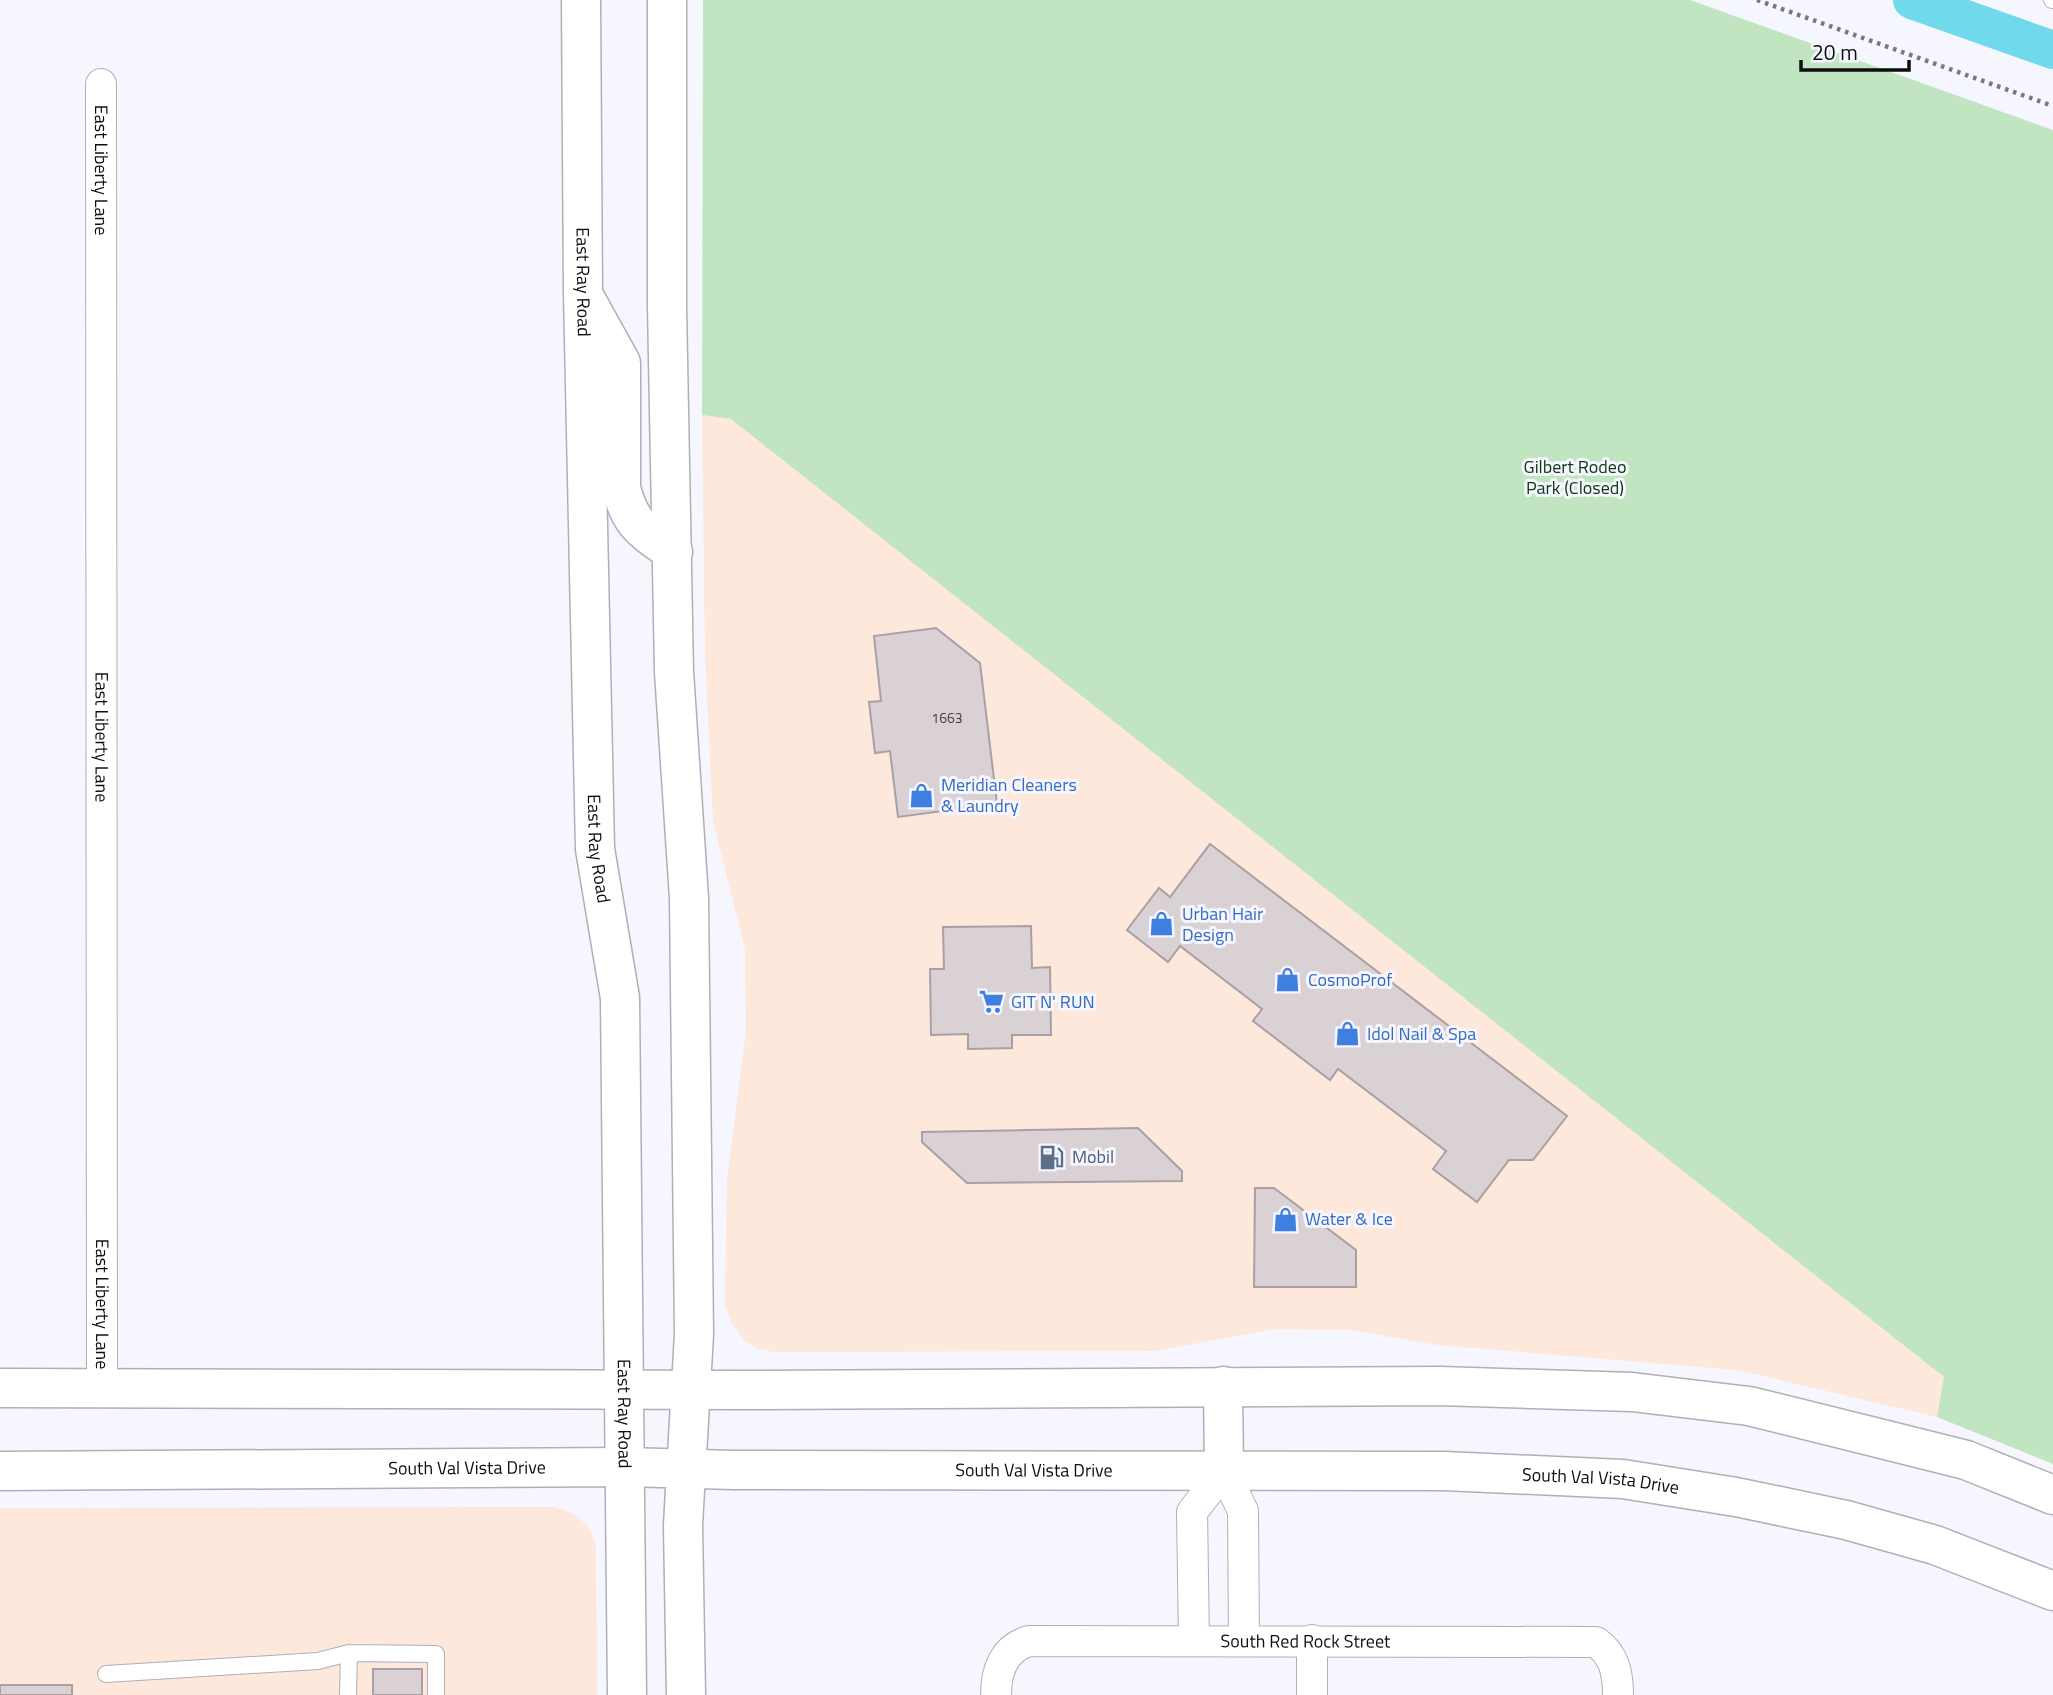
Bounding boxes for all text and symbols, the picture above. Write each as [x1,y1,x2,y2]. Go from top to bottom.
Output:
scale bar [1801,28,1910,72]
text: 20 m [1812,36,1858,68]
street label: East Liberty Lane [88,105,115,235]
street label: East Ray Road [570,227,598,337]
park label: Gilbert Rodeo Park (Closed) [1524,453,1626,501]
street label: East Liberty Lane [88,672,116,802]
house number: 1663 [931,707,963,728]
place label: Meridian Cleaners & Laundry [941,771,1077,819]
shop icon: Meridian Cleaners & Laundry [907,781,935,809]
street label: East Ray Road [581,794,618,905]
place label: Urban Hair Design [1182,900,1263,948]
shop icon: Urban Hair Design [1148,910,1176,938]
shop icon: CosmoProf [1274,966,1302,994]
place label: CosmoProf [1308,966,1392,993]
supermarket icon: GIT N' RUN [977,988,1005,1016]
place label: GIT N' RUN [1011,988,1095,1015]
shop icon: Idol Nail & Spa [1333,1020,1361,1048]
place label: Idol Nail & Spa [1367,1020,1476,1047]
fuel station icon: Mobil [1038,1143,1066,1171]
place label: Mobil [1072,1143,1114,1170]
shop icon: Water & Ice [1271,1205,1299,1233]
place label: Water & Ice [1305,1205,1393,1232]
street label: East Liberty Lane [89,1239,116,1369]
street label: East Ray Road [611,1359,639,1469]
street label: South Val Vista Drive [388,1454,546,1482]
street label: South Val Vista Drive [955,1456,1113,1484]
street label: South Val Vista Drive [1522,1461,1681,1501]
street label: South Red Rock Street [1221,1627,1391,1655]

